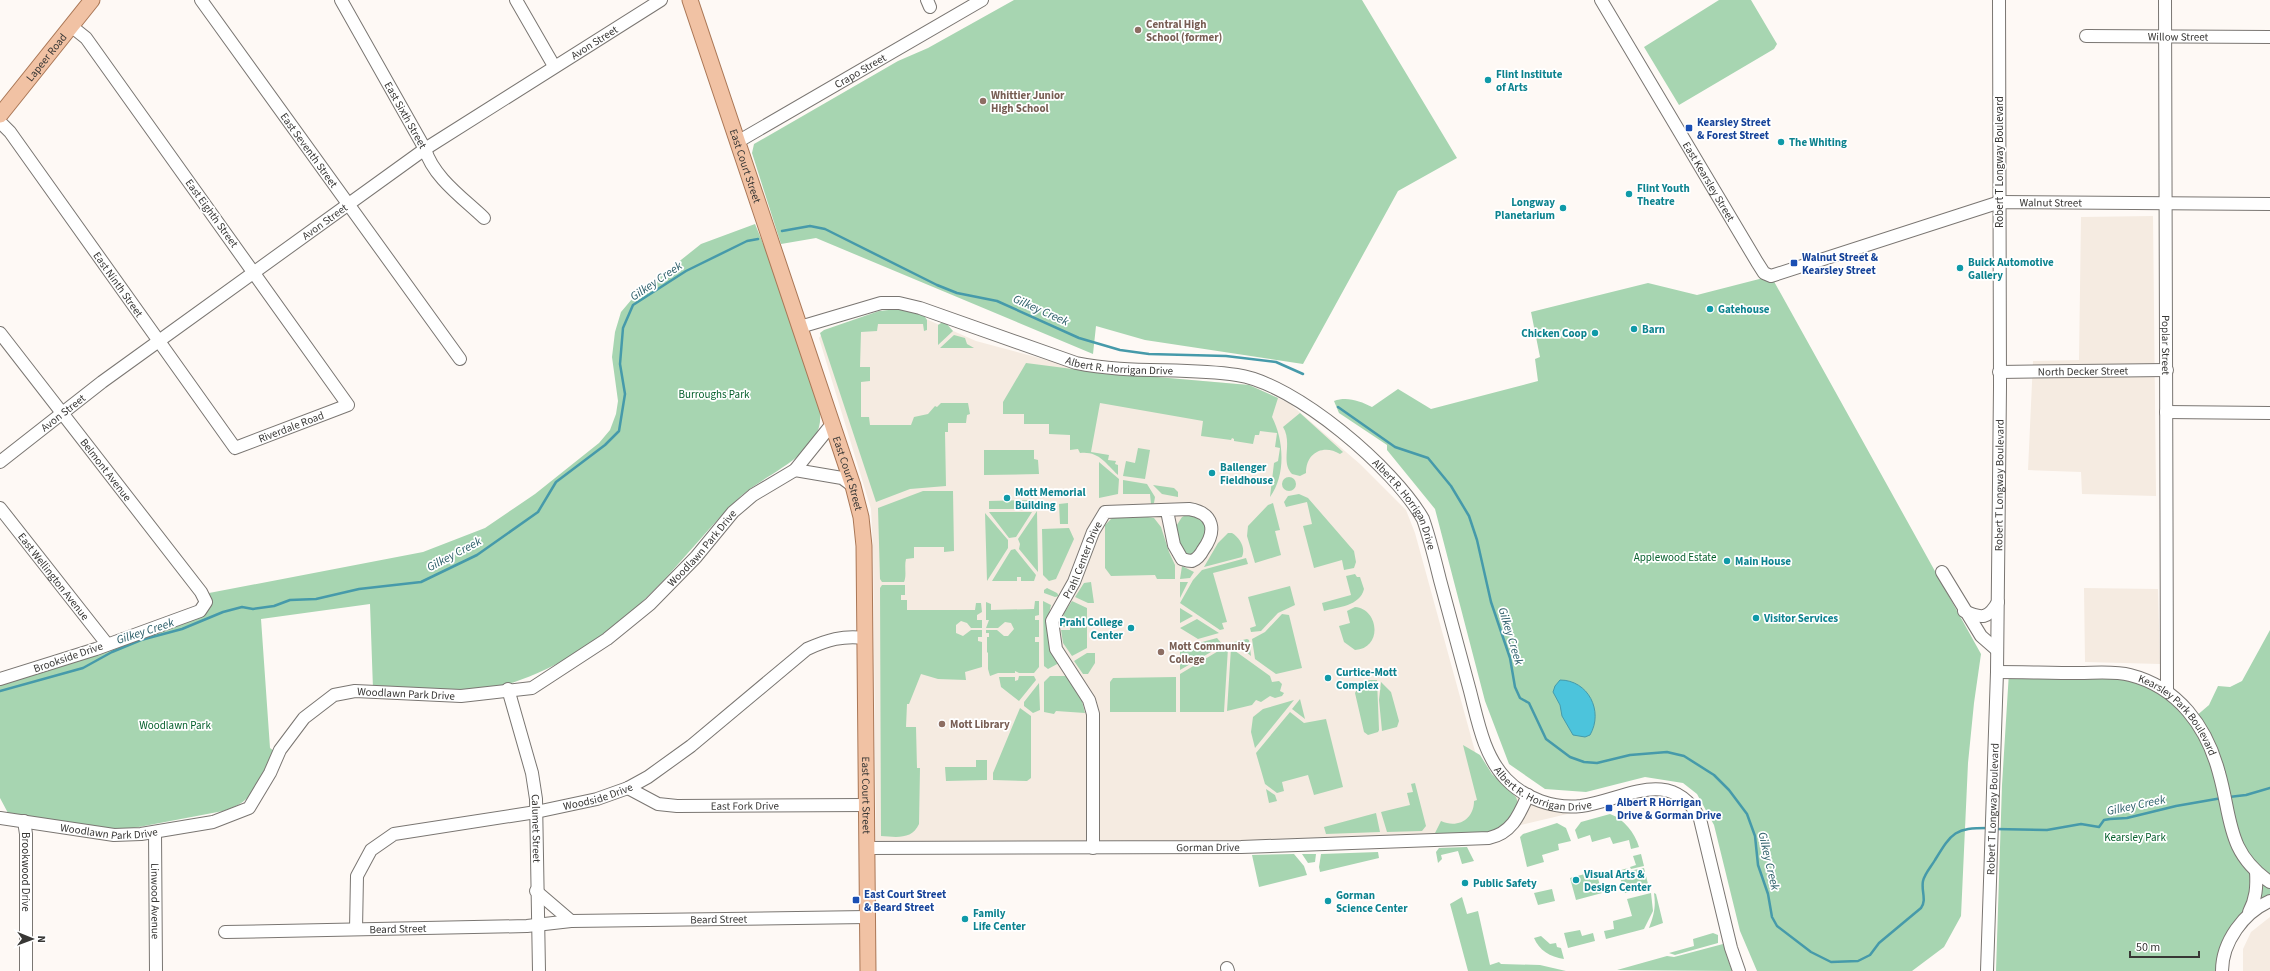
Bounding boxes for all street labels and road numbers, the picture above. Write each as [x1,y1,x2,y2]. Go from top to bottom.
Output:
street label: Avon Street [568,22,621,63]
street label: Willow Street [2148,29,2209,45]
street label: Lapeer Road [23,30,70,85]
street label: Crapo Street [832,50,889,92]
street label: East Sixth Street [381,79,430,152]
street label: Robert T Longway Boulevard [1992,96,2007,228]
street label: East Seventh Street [277,110,341,191]
street label: East Court Street [726,127,765,205]
street label: East Kearsley Street [1679,139,1738,225]
street label: East Eighth Street [182,176,242,251]
street label: Walnut Street [2020,195,2082,211]
street label: Avon Street [299,200,351,243]
street label: East Ninth Street [90,249,147,320]
street label: Poplar Street [2158,315,2173,375]
street label: Albert R. Horrigan Drive [1064,353,1174,379]
street label: North Decker Street [2038,363,2129,380]
street label: Avon Street [38,391,89,435]
street label: Riverdale Road [256,408,326,446]
street label: Robert T Longway Boulevard [1991,419,2008,551]
street label: East Court Street [829,434,866,513]
street label: Belmont Avenue [77,435,135,505]
street label: Albert R. Horrigan Drive [1369,456,1439,552]
street label: Woodlawn Park Drive [664,506,740,590]
street label: Prahl Center Drive [1059,518,1106,602]
street label: East Wellington Avenue [14,530,93,624]
street label: Brookside Drive [31,638,105,676]
street label: Kearsley Park Boulevard [2136,671,2220,758]
street label: Woodlawn Park Drive [357,684,456,704]
street label: Robert T Longway Boulevard [1983,743,2003,875]
street label: East Court Street [858,757,874,834]
street label: Albert R. Horrigan Drive [1490,763,1594,815]
street label: Woodside Drive [562,780,636,814]
street label: Calumet Street [527,793,544,863]
street label: East Fork Drive [711,798,780,814]
street label: Woodlawn Park Drive [59,820,159,843]
street label: Brookwood Drive [18,832,33,912]
street label: Gorman Drive [1176,840,1240,855]
street label: Linwood Avenue [147,863,163,940]
street label: Beard Street [690,912,748,927]
street label: Beard Street [369,921,427,937]

